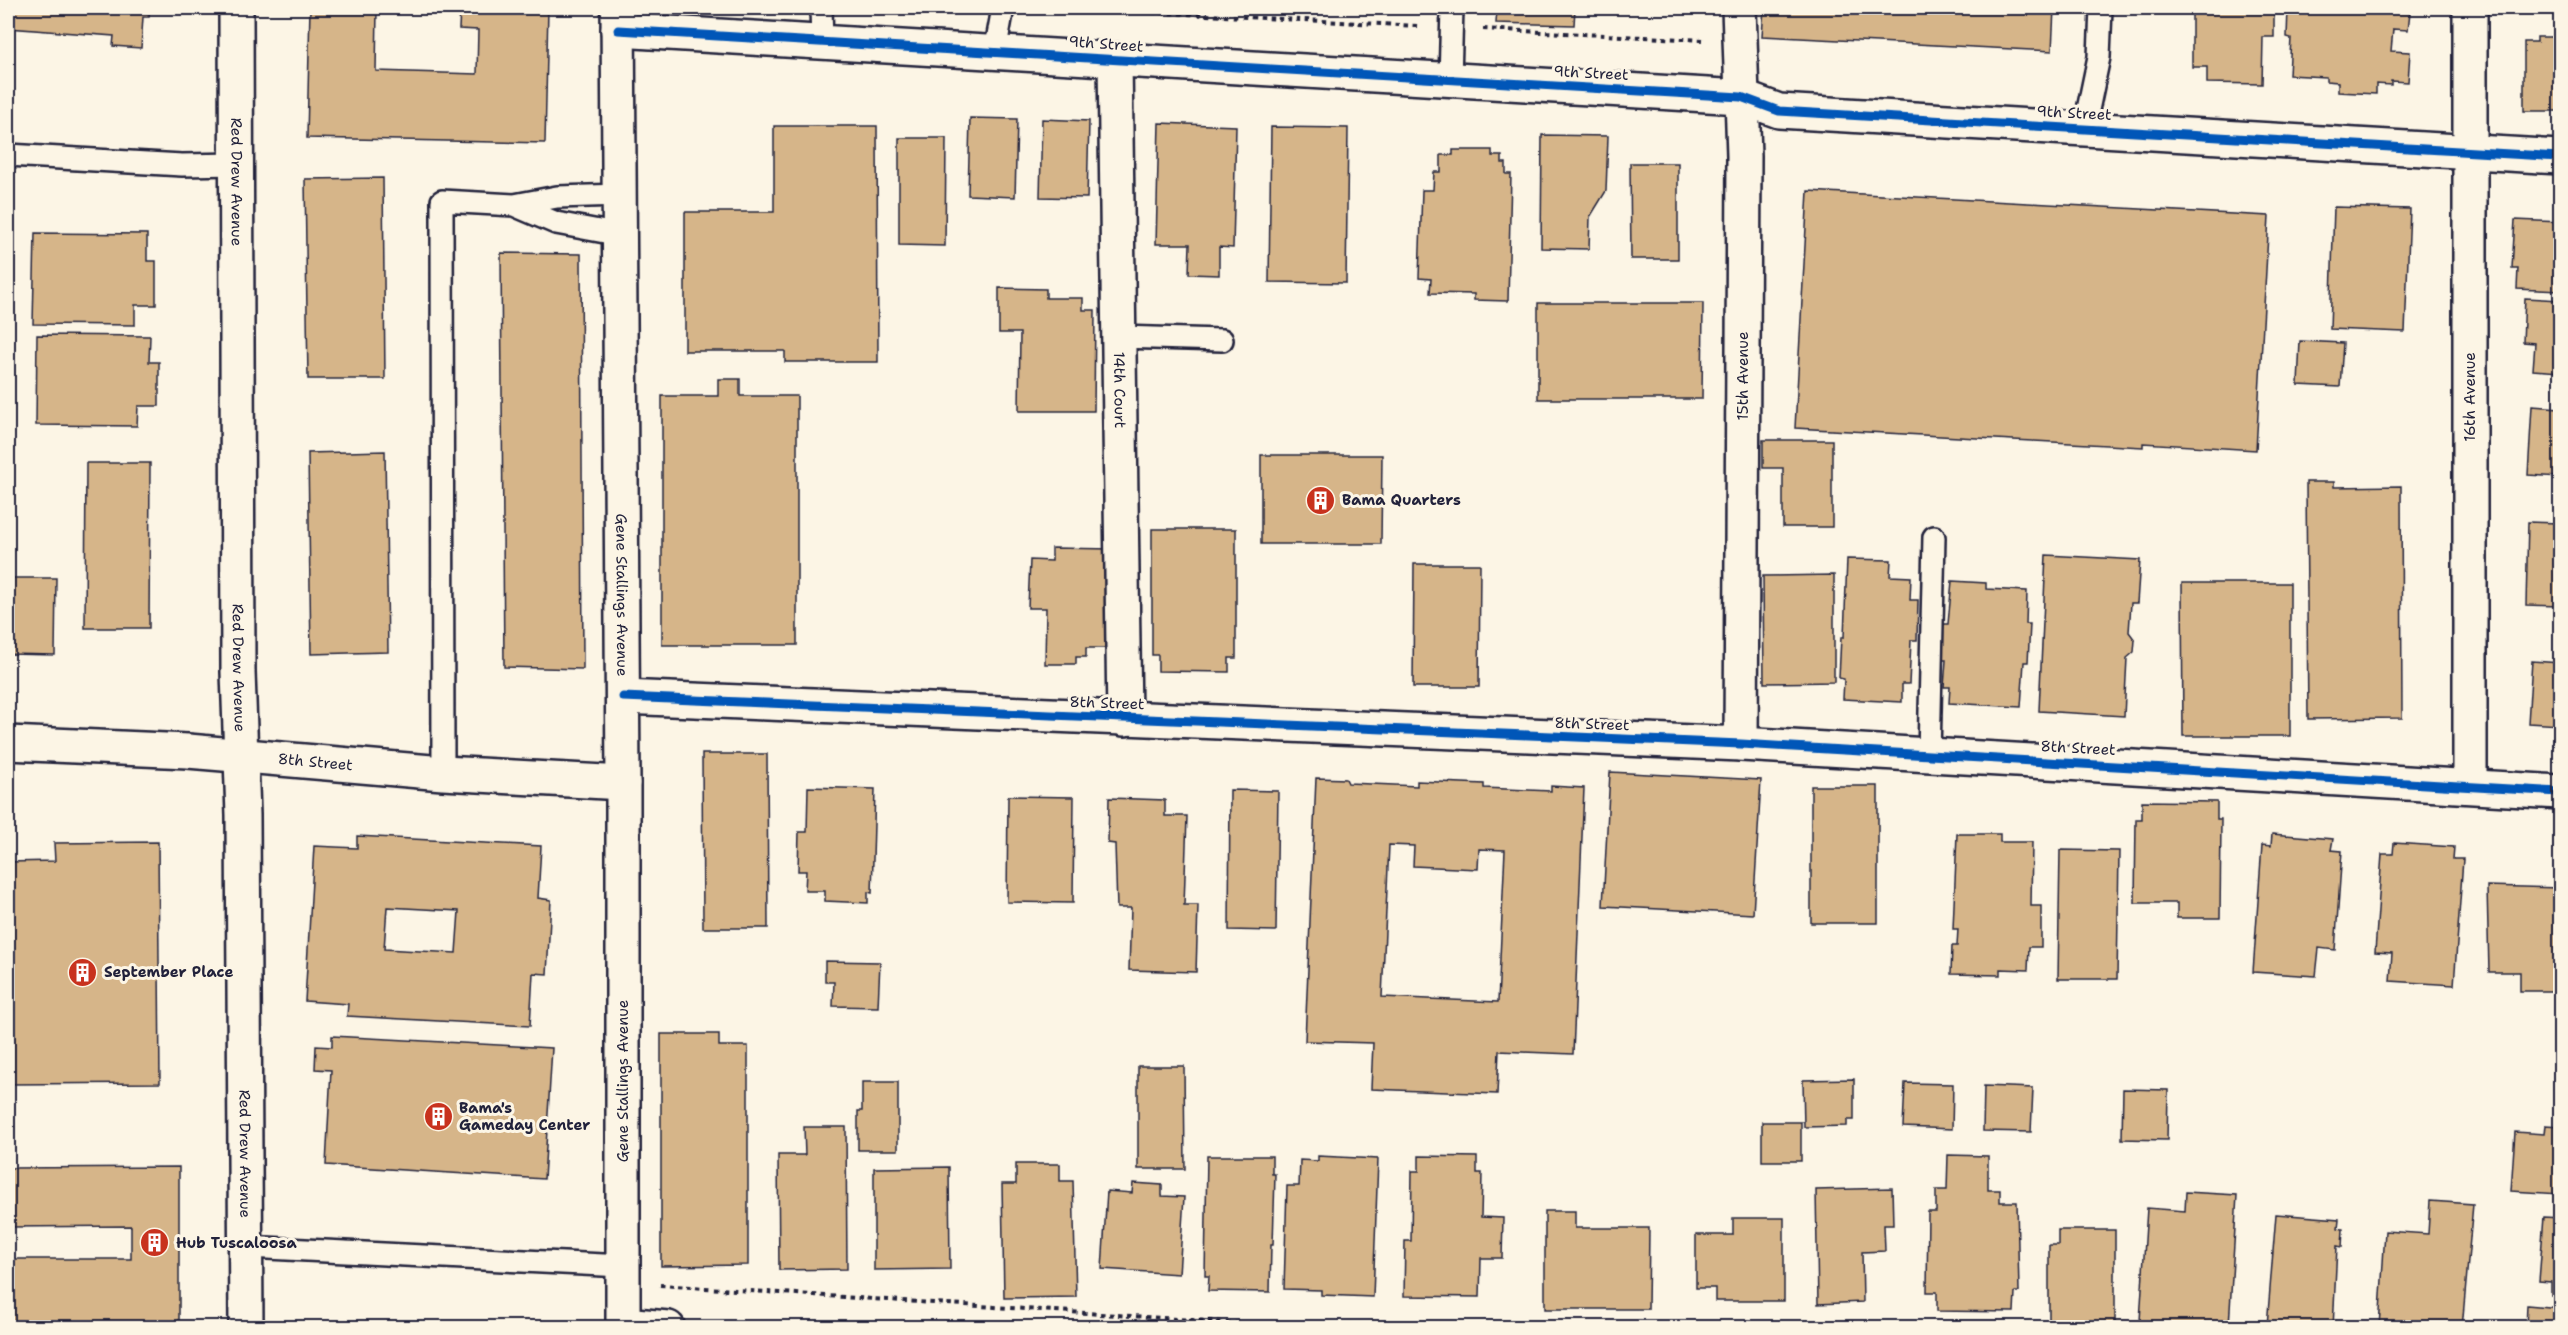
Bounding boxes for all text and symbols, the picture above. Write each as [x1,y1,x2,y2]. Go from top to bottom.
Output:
street label: 9th Street [1068,31,1144,57]
street label: 9th Street [1553,61,1629,85]
street label: 9th Street [2036,101,2112,125]
street label: Red Drew Avenue [226,118,247,246]
street label: 15th Avenue [1733,332,1753,420]
street label: 14th Court [1109,352,1130,428]
street label: 16th Avenue [2460,352,2480,442]
building icon: Bama Quarters [1305,484,1337,516]
place label: Bama Quarters [1342,490,1461,510]
street label: Gene Stallings Avenue [611,514,632,676]
street label: Red Drew Avenue [228,604,250,733]
street label: 8th Street [1069,692,1145,714]
street label: 8th Street [1554,713,1630,735]
street label: 8th Street [2040,736,2116,760]
street label: 8th Street [277,749,354,775]
building icon: September Place [67,956,99,988]
place label: September Place [104,962,234,982]
street label: Gene Stallings Avenue [613,1000,633,1162]
street label: Red Drew Avenue [235,1090,255,1218]
place label: Bama's Gameday Center [459,1098,590,1135]
building icon: Bama's Gameday Center [422,1101,454,1133]
building icon: Hub Tuscaloosa [139,1227,171,1259]
place label: Hub Tuscaloosa [176,1233,297,1253]

